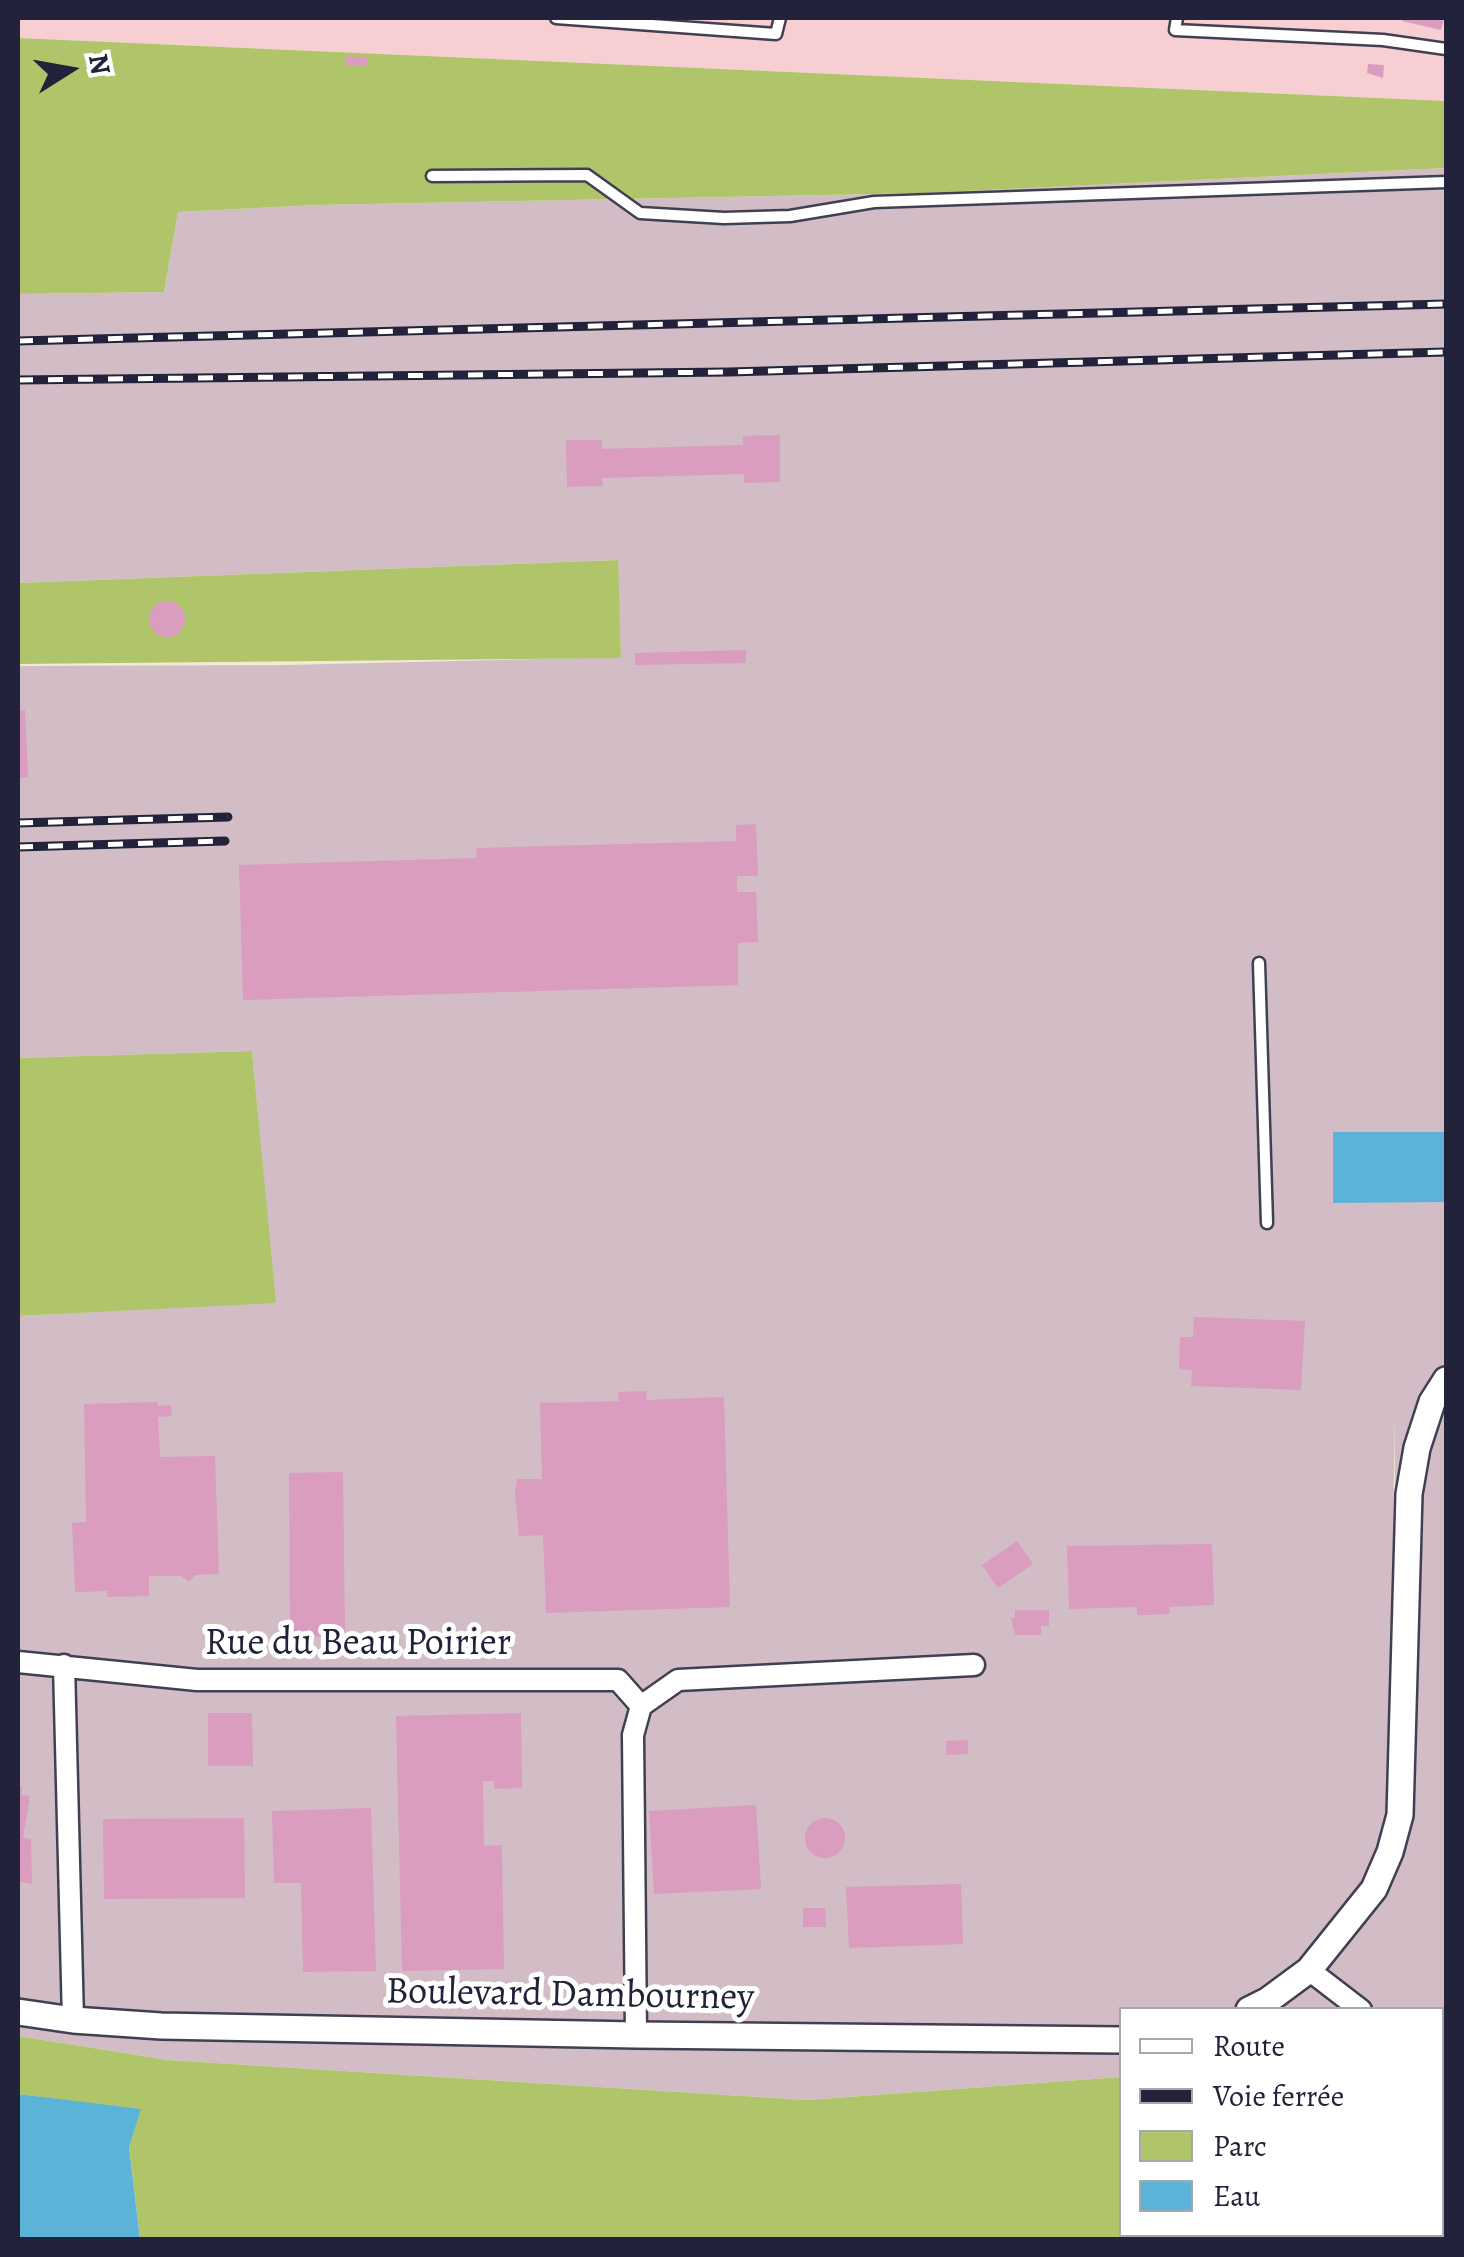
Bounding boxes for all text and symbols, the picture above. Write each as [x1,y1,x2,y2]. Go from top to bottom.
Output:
north arrow [20,20,120,120]
text: N [79,51,120,78]
street label: Rue du Beau Poirier [205,1622,511,1668]
street label: Boulevard Dambourney [385,1970,755,2022]
legend [1119,2007,1444,2237]
text: Route [1213,2026,1285,2066]
text: Voie ferrée [1213,2076,1344,2116]
text: Parc [1213,2126,1267,2166]
text: Eau [1213,2176,1260,2216]

